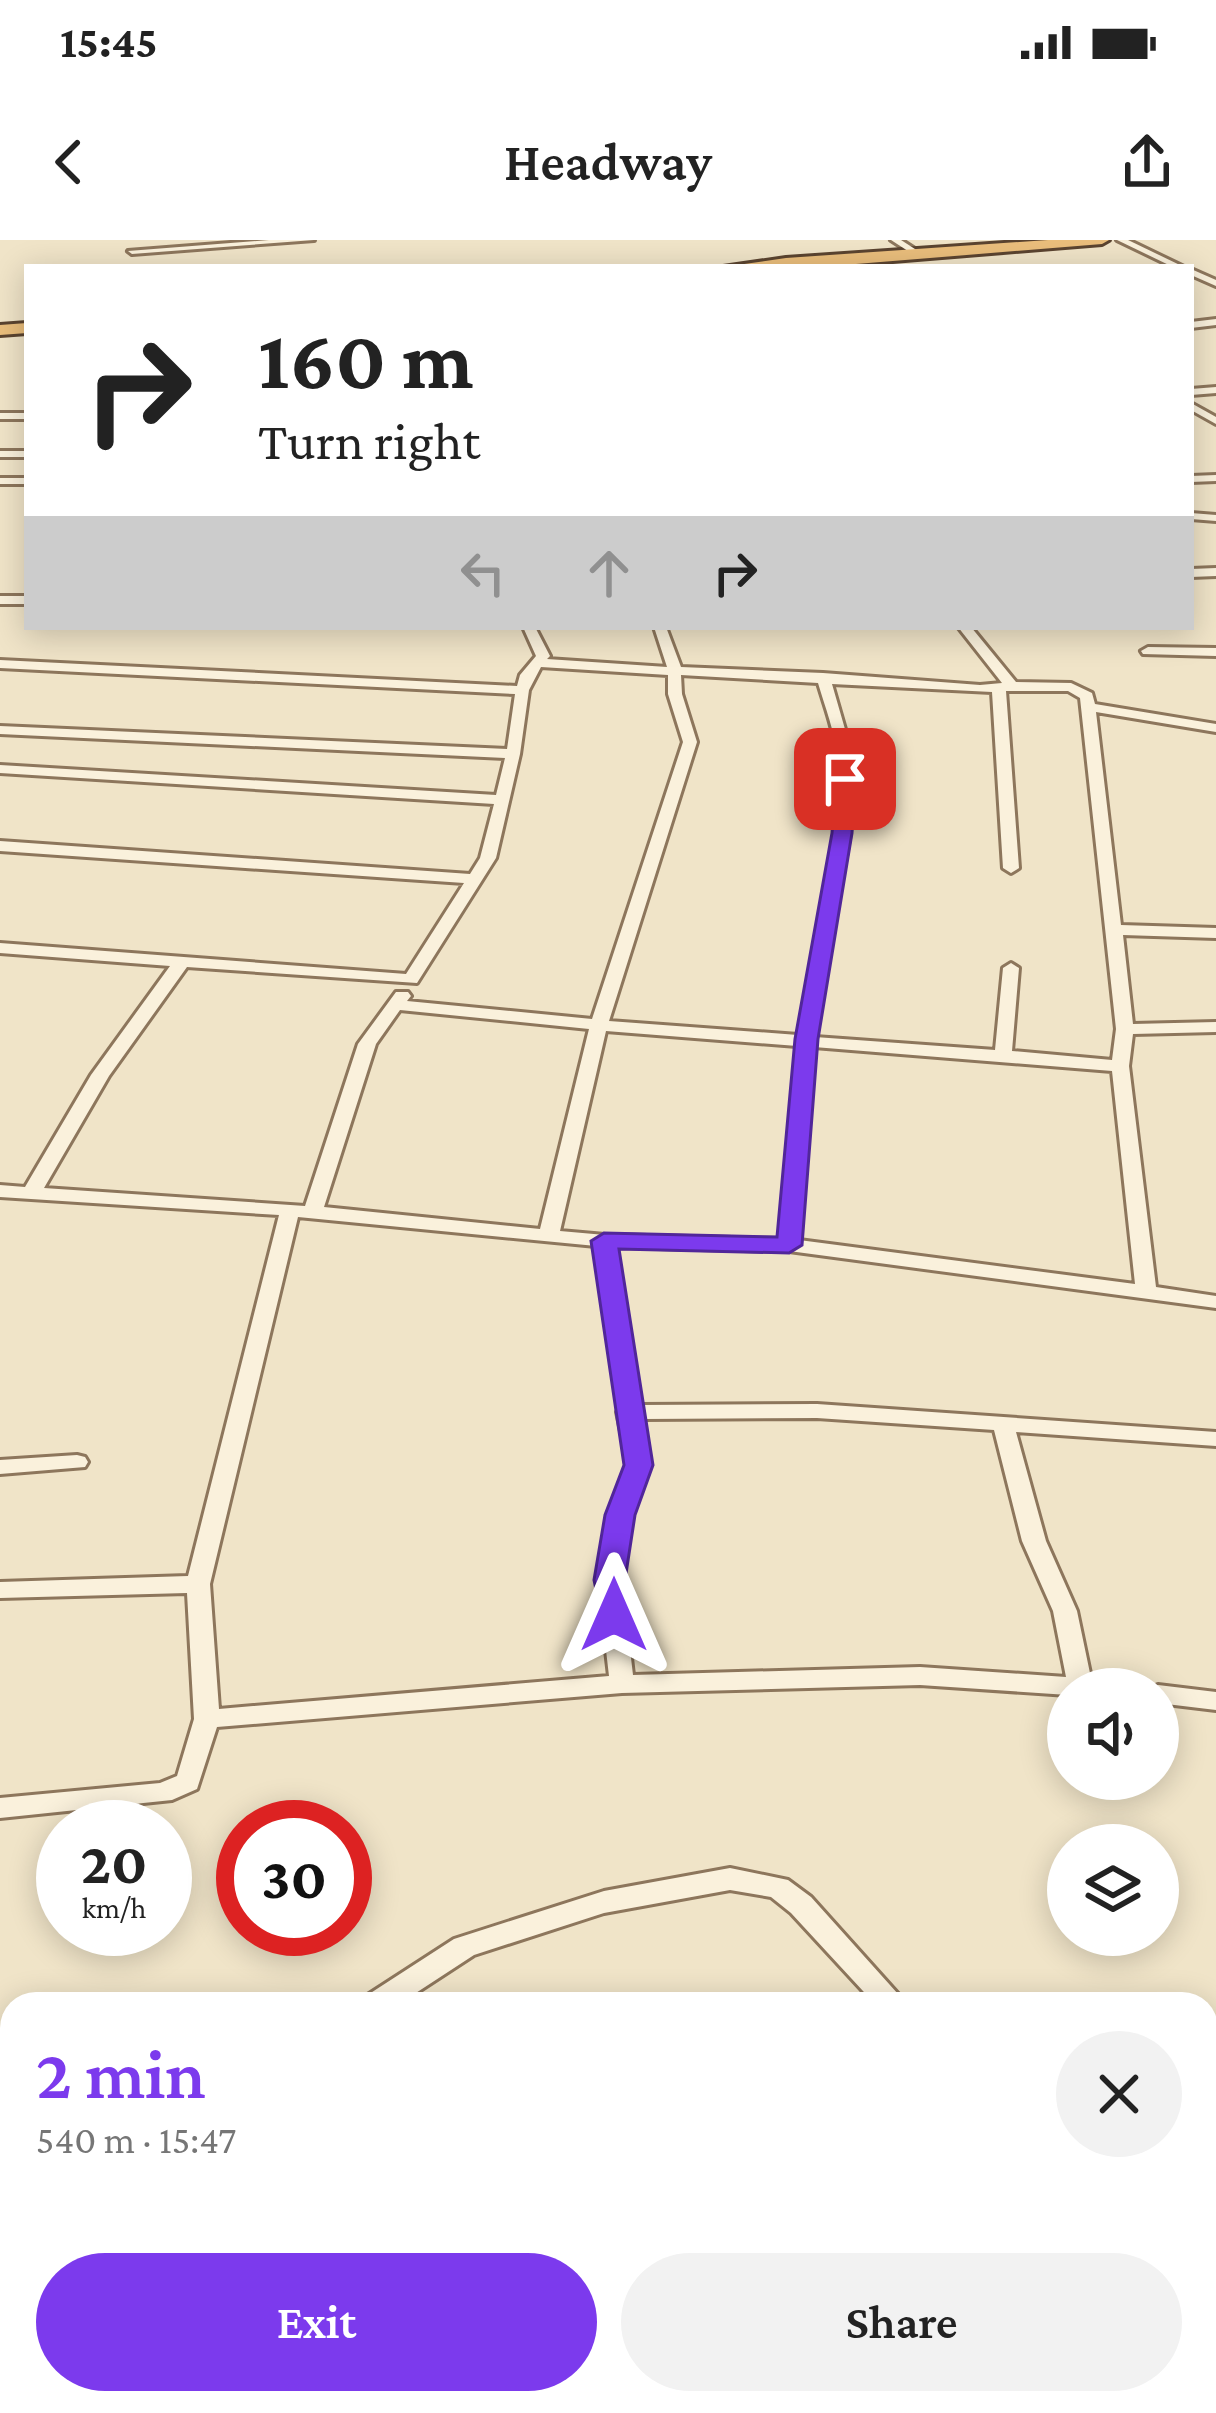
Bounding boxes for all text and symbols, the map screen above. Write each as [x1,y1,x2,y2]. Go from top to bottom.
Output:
text: 15:45 [60,17,158,67]
icon: back [36,129,102,195]
icon: share [1114,129,1180,195]
text: Headway [504,132,712,192]
icon: right [60,312,216,468]
text: 160 m [258,313,474,406]
text: Turn right [258,411,480,471]
icon: left [450,540,516,606]
icon: ahead [576,540,642,606]
icon: right [702,540,768,606]
pin [794,728,896,830]
icon: arrive [812,746,878,812]
position arrow [551,1552,677,1678]
map controls [1047,1668,1179,1956]
button: sound [1047,1668,1179,1800]
speed limit sign: 30 [216,1800,372,1956]
button: layers [1047,1824,1179,1956]
text: 20 [80,1829,148,1896]
text: km/h [82,1891,146,1924]
button: close [1056,2031,1182,2157]
text: 2 min [36,2033,206,2113]
text: 540 m · 15:47 [36,2118,236,2161]
button: Exit [36,2253,597,2391]
button: Share [621,2253,1182,2391]

